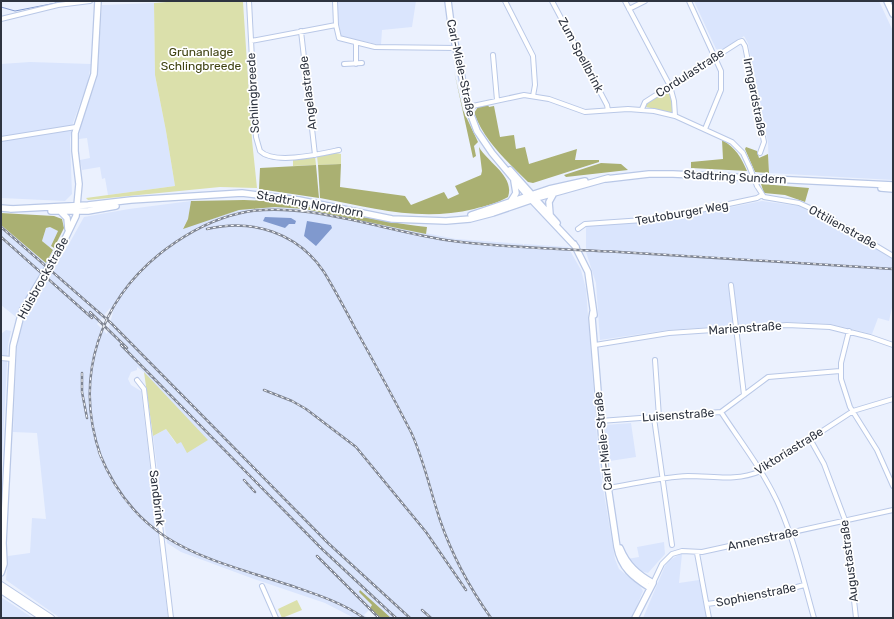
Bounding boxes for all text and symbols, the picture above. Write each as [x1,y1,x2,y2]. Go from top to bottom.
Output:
street label: Zum Spellbrink [555,15,607,96]
street label: Carl-Miele-Straße [444,18,478,118]
park label: Grünanlage Schlingbreede [161,45,242,73]
street label: Cordulastraße [653,45,727,100]
street label: Schlingbreede [244,52,262,134]
street label: Angelastraße [296,55,319,131]
street label: Irmgardstraße [741,57,770,138]
street label: Stadtring Sundern [683,167,787,187]
street label: Stadtring Nordhorn [255,188,365,220]
street label: Teutoburger Weg [634,198,730,228]
street label: Ottilienstraße [806,202,880,252]
street label: Hülsbrockstraße [15,234,71,321]
street label: Marienstraße [708,318,782,338]
street label: Carl-Miele-Straße [591,391,615,491]
street label: Luisenstraße [641,405,715,425]
street label: Viktoriastraße [752,424,826,478]
street label: Sandbrink [147,469,167,528]
street label: Augustastraße [837,519,861,603]
street label: Annenstraße [726,525,800,553]
street label: Sophienstraße [715,580,798,610]

